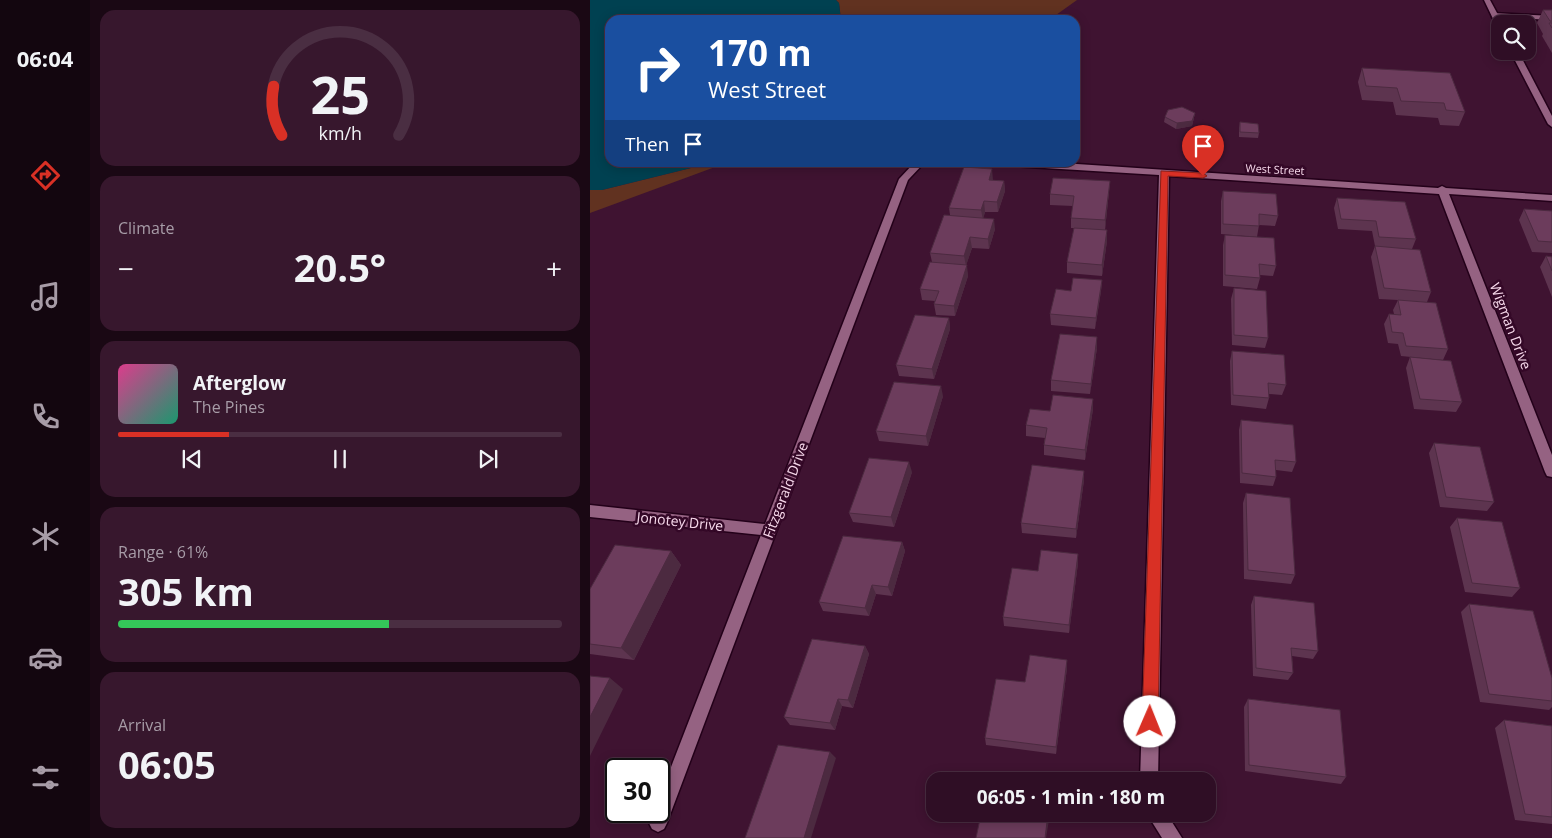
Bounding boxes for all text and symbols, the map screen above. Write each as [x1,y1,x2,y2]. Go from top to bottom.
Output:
map controls [1491,15,1536,60]
button: search [1491,15,1536,60]
text: 170 m [708,29,812,76]
icon: right [625,35,690,100]
text: 06:04 [17,43,73,73]
text: 25 [310,58,370,129]
text: West Street [708,74,826,104]
text: km/h [318,121,362,145]
pin [1182,125,1224,176]
icon: arrive [679,130,707,158]
text: Then [625,131,669,157]
icon: arrive [1189,132,1217,160]
icon: directions [28,158,63,193]
street label: West Street [1245,160,1305,178]
text: Climate [118,217,175,239]
text: 20.5° [294,241,386,293]
text: − [118,249,134,287]
text: + [546,249,562,287]
icon: music [28,279,63,314]
street label: Wigman Drive [1486,280,1536,372]
text: Afterglow [193,370,286,396]
text: The Pines [193,396,265,418]
icon: phone [28,399,63,434]
street label: Fitzgerald Drive [758,439,812,541]
icon: previous [178,445,206,473]
icon: pause [326,445,354,473]
icon: next [474,445,502,473]
street label: Jonotey Drive [634,507,724,535]
icon: climate [28,519,63,554]
text: Range · 61% [118,541,208,563]
text: 305 km [118,565,254,617]
icon: car [28,640,63,675]
position arrow [1123,695,1175,747]
text: Arrival [118,714,166,736]
text: 06:05 [118,738,216,790]
speed limit sign: 30 [605,758,670,823]
icon: filters [28,760,63,795]
text: 06:05 · 1 min · 180 m [977,784,1165,810]

